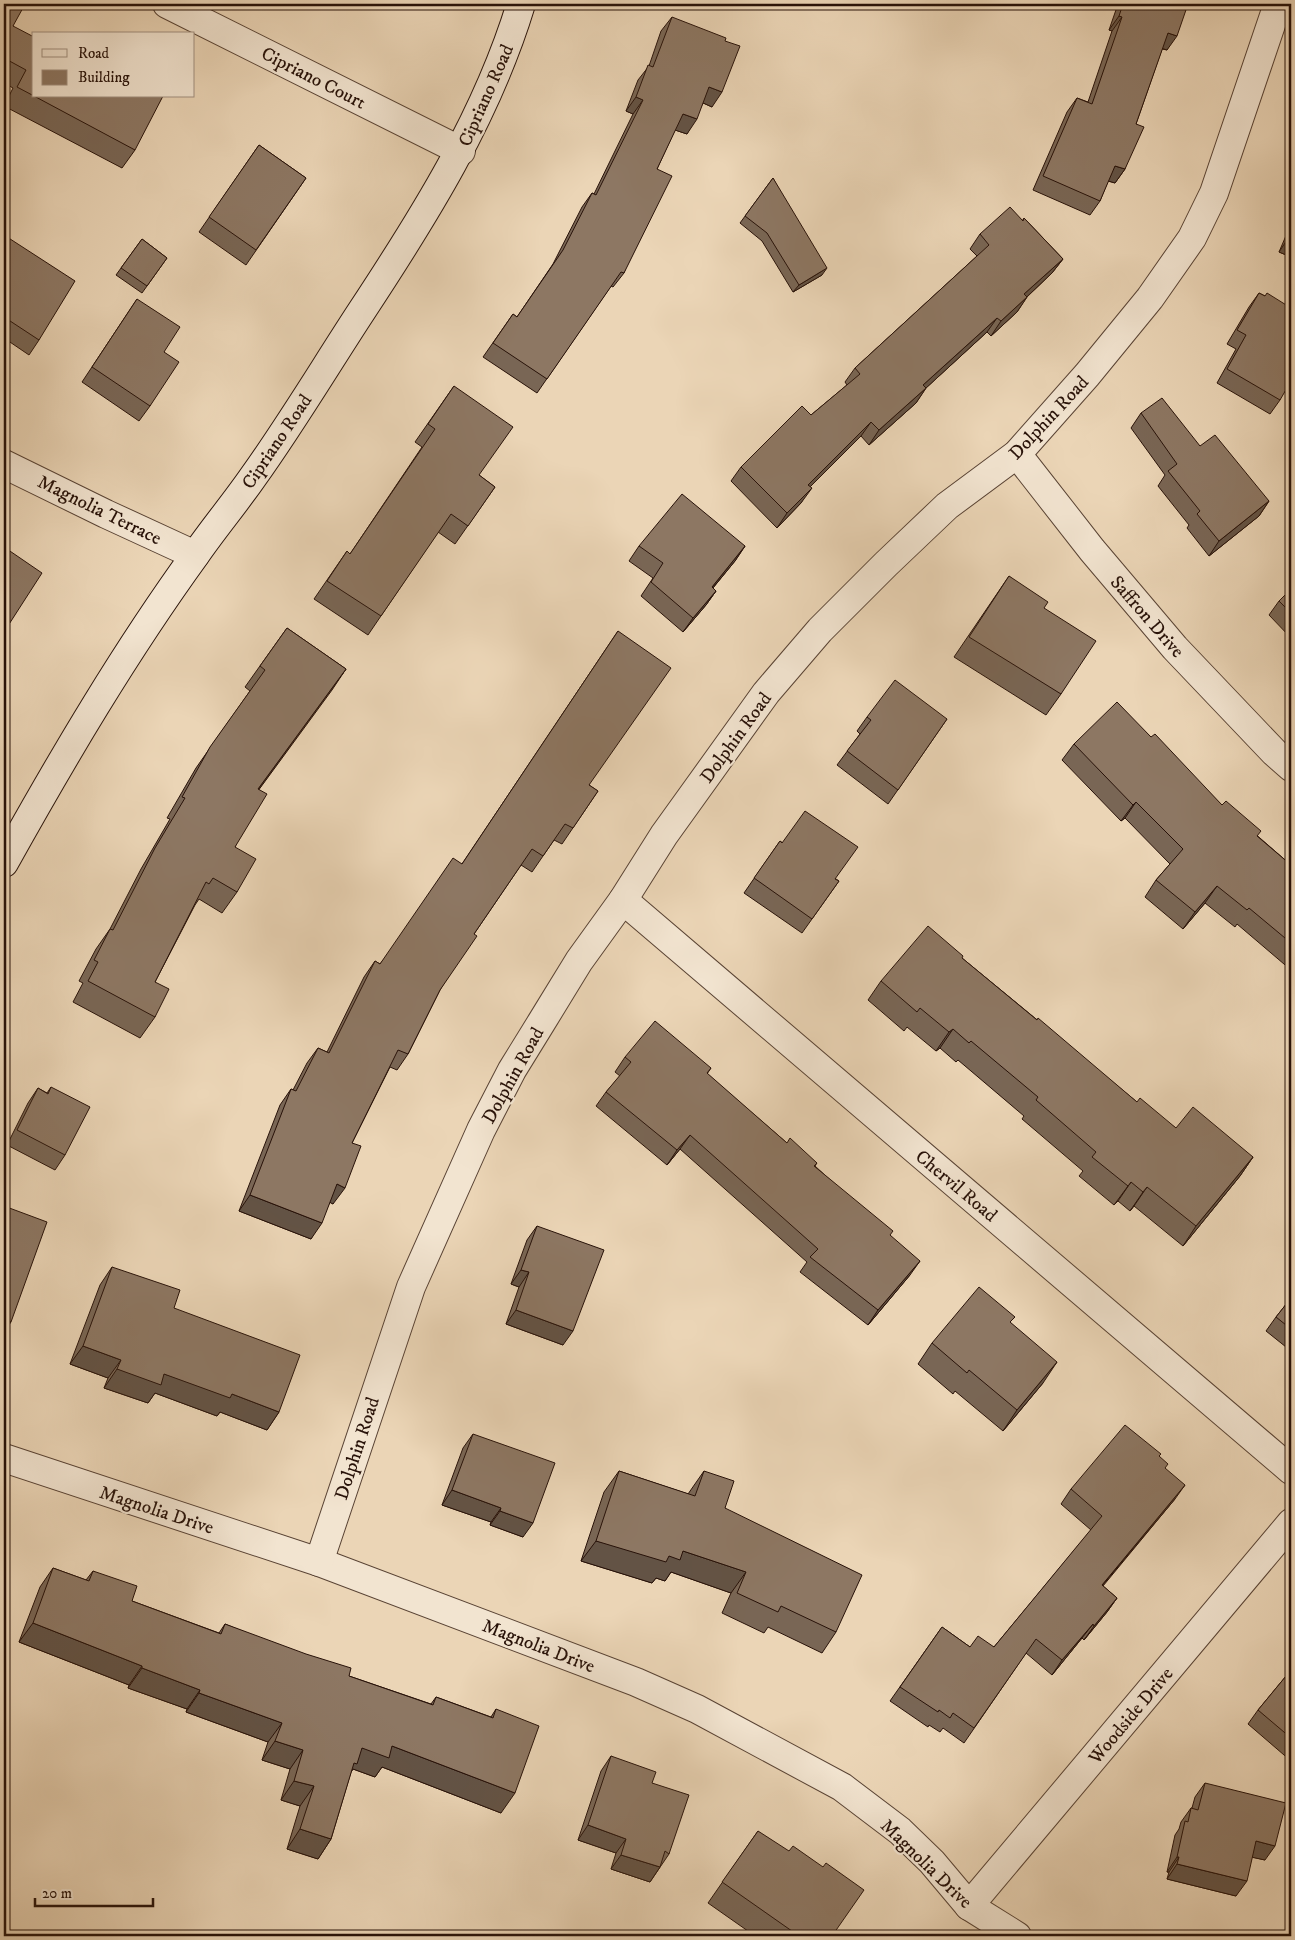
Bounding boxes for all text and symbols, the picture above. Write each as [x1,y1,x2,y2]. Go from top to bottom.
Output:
legend [32,32,195,98]
street label: Cipriano Road [454,40,519,150]
street label: Cipriano Court [257,42,369,115]
text: Road [78,44,110,63]
text: Building [78,68,130,87]
street label: Dolphin Road [1004,371,1094,465]
street label: Cipriano Road [237,390,318,494]
street label: Magnolia Terrace [34,470,165,550]
street label: Saffron Drive [1105,571,1189,663]
street label: Dolphin Road [696,688,777,788]
street label: Dolphin Road [477,1023,549,1128]
street label: Chervil Road [910,1145,1002,1227]
street label: Dolphin Road [330,1394,385,1503]
street label: Magnolia Drive [96,1481,217,1540]
street label: Magnolia Drive [479,1614,598,1678]
street label: Woodside Drive [1083,1663,1178,1770]
street label: Magnolia Drive [875,1815,977,1914]
scale bar [35,1875,152,1907]
text: 20 m [42,1884,72,1903]

